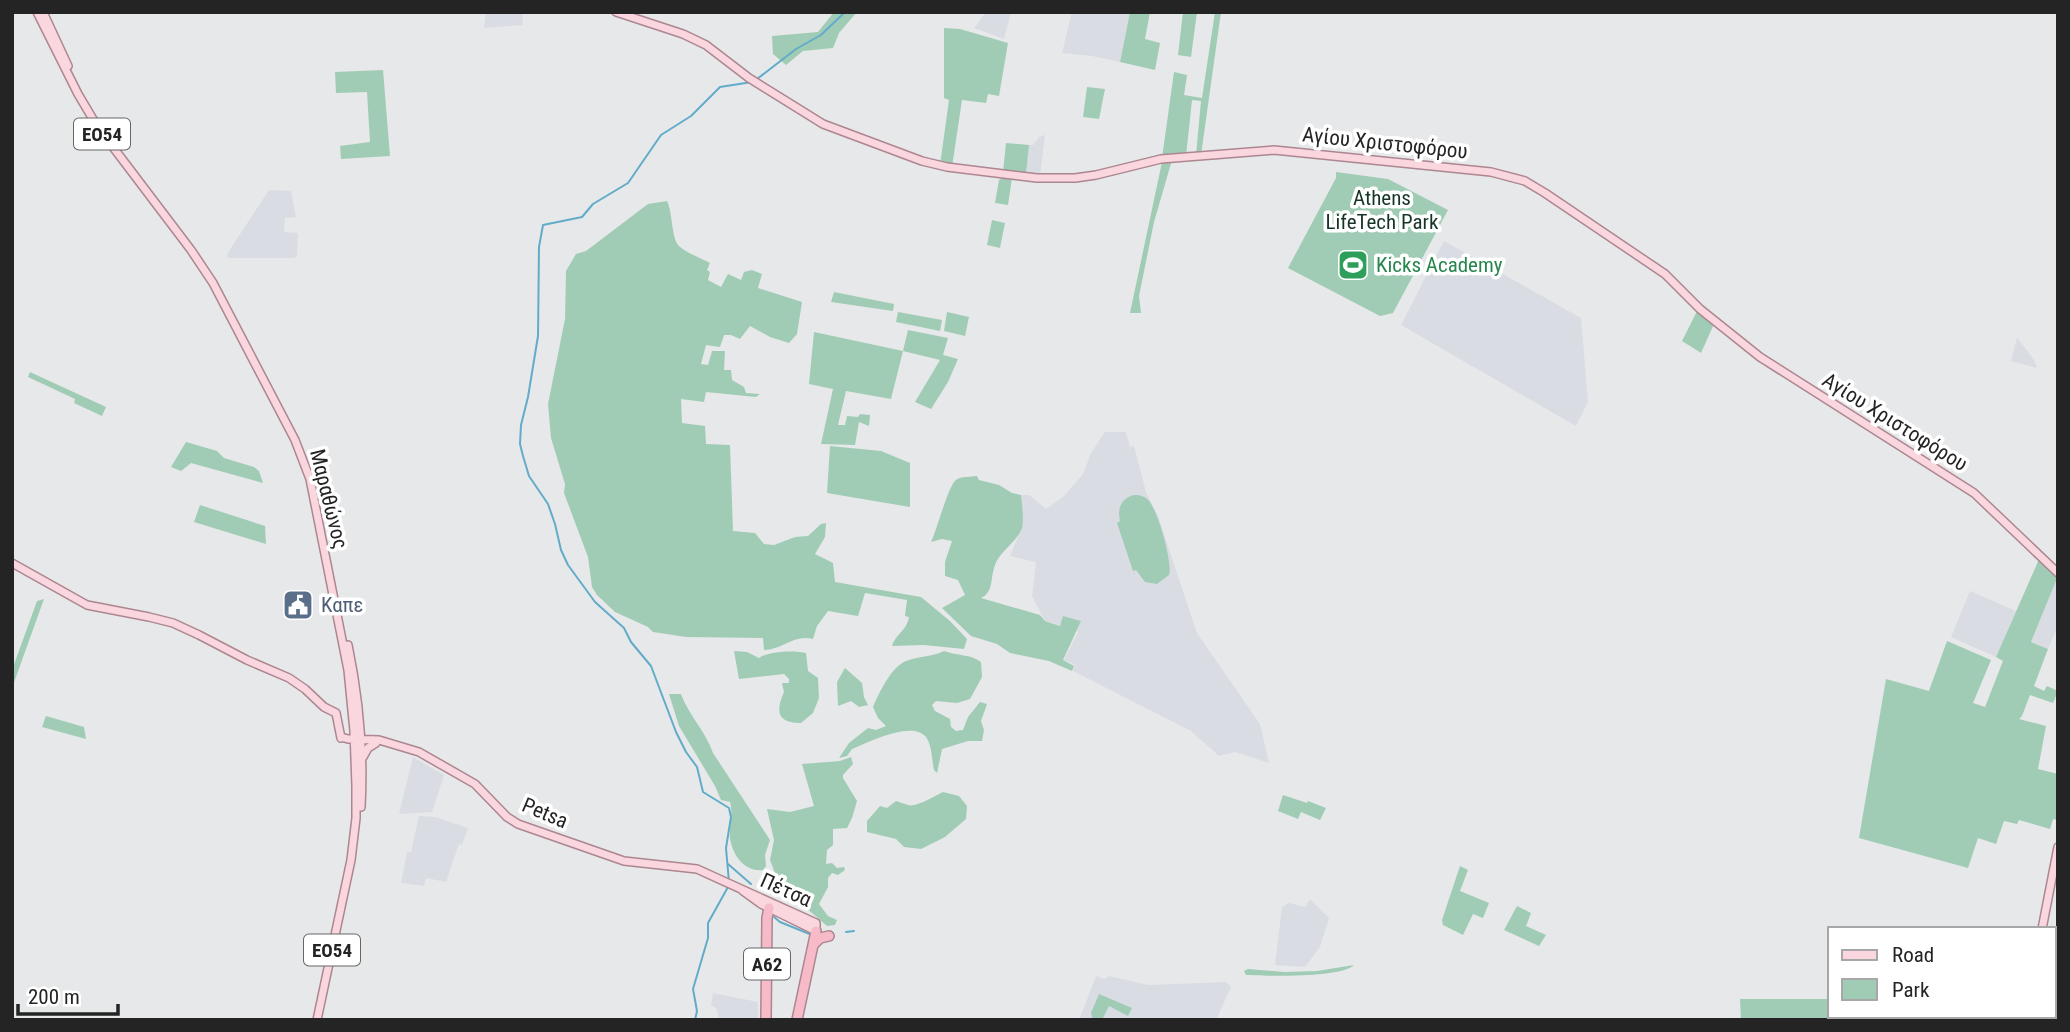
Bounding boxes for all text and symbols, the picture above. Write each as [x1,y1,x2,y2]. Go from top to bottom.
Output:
road number: ΕΟ54 [74,118,130,150]
street label: Αγίου Χριστοφόρου [1301,122,1469,164]
park label: Athens LifeTech Park [1326,186,1439,234]
sports icon: Kicks Academy [1336,248,1370,282]
place label: Kicks Academy [1376,253,1503,277]
street label: Αγίου Χριστοφόρου [1818,368,1972,476]
street label: Μαραθώνος [305,447,353,551]
public building icon: Καπε [281,588,315,622]
place label: Καπε [321,593,363,617]
street label: Petsa [519,793,571,833]
street label: Πέτσα [757,868,816,912]
legend [1828,927,2056,1018]
road number: ΕΟ54 [304,934,360,966]
text: Road [1892,943,1934,967]
road number: Α62 [744,948,790,980]
scale bar [18,972,117,1016]
text: Park [1892,978,1930,1002]
text: 200 m [28,985,80,1009]

